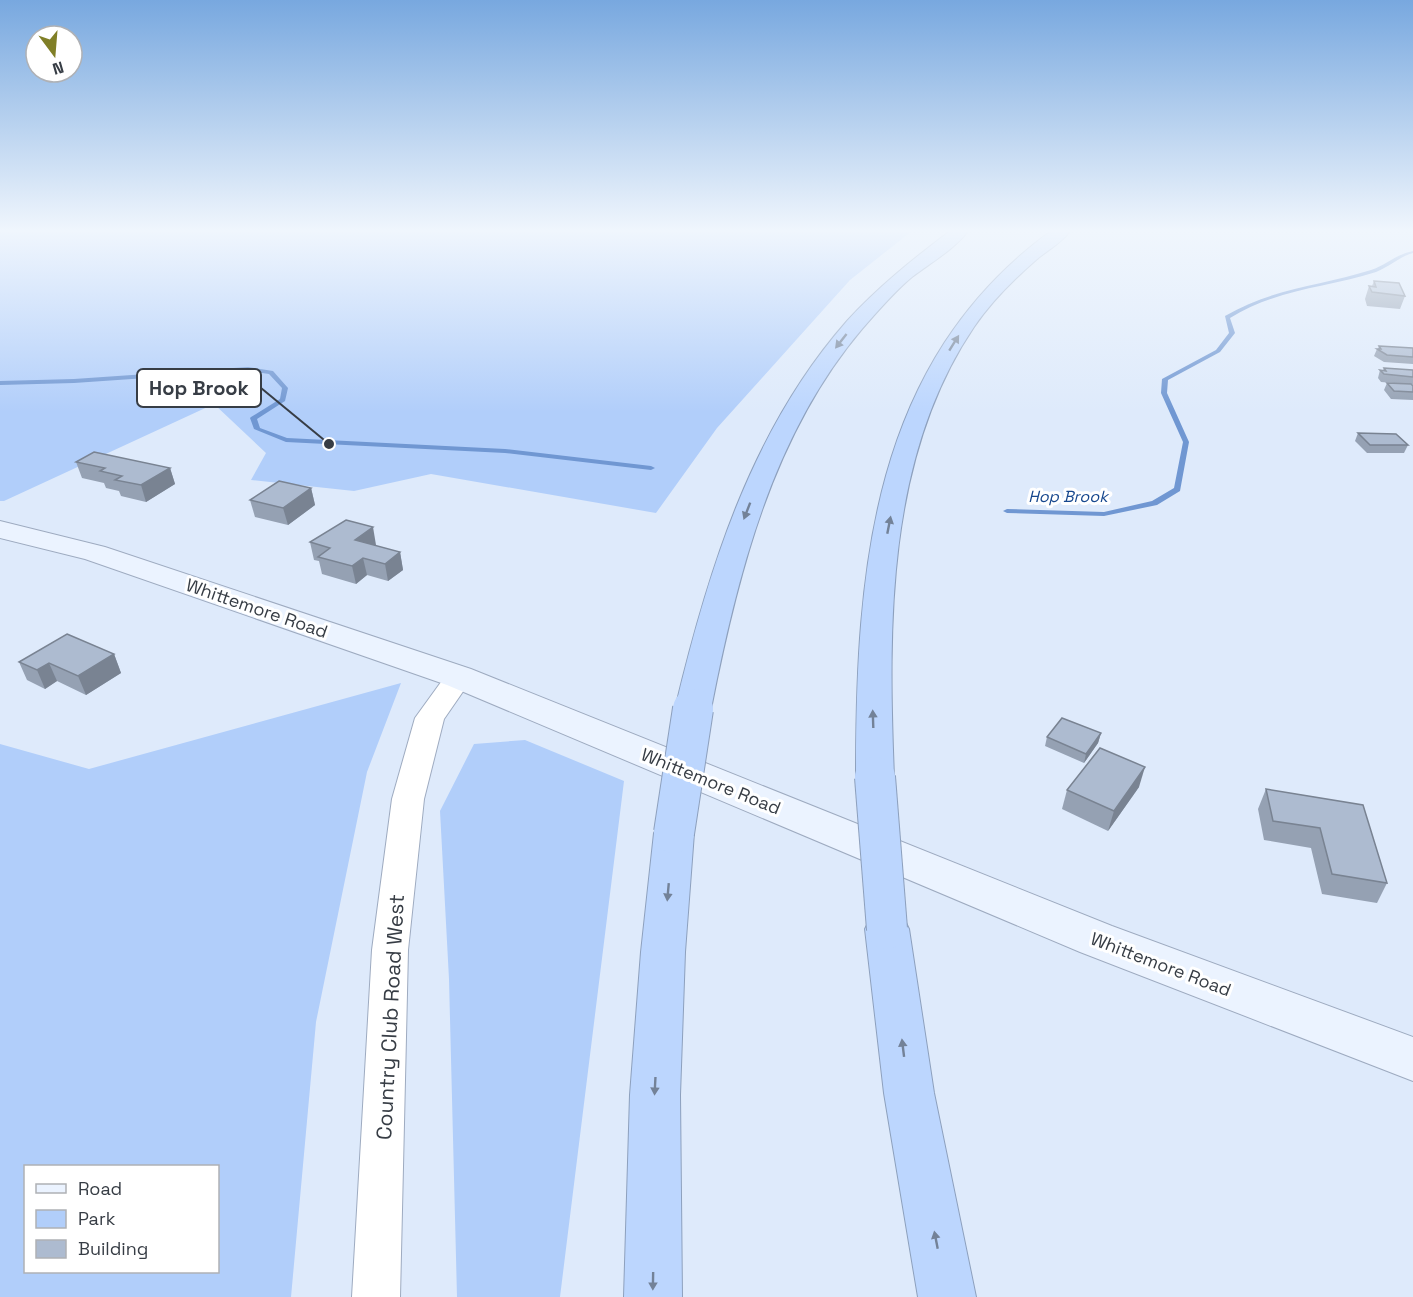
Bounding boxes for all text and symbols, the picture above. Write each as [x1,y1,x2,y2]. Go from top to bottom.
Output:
north arrow [24,24,84,84]
text: N [50,56,66,80]
one-way arrow [835,334,847,349]
one-way arrow [949,335,960,351]
callout: Hop Brook [137,369,261,407]
text: Hop Brook [149,375,249,401]
water label: Hop Brook [1028,486,1110,507]
one-way arrow [742,503,752,521]
one-way arrow [885,515,894,534]
street label: Whittemore Road [183,573,331,643]
one-way arrow [869,709,878,728]
street label: Whittemore Road [638,743,784,819]
one-way arrow [663,882,673,901]
street label: Country Club Road West [370,894,410,1140]
street label: Whittemore Road [1088,927,1234,1001]
one-way arrow [898,1038,907,1057]
one-way arrow [651,1077,660,1096]
legend [24,1165,219,1273]
text: Road [78,1177,122,1200]
text: Park [78,1207,116,1230]
one-way arrow [932,1230,941,1249]
text: Building [78,1237,148,1260]
one-way arrow [648,1272,658,1291]

